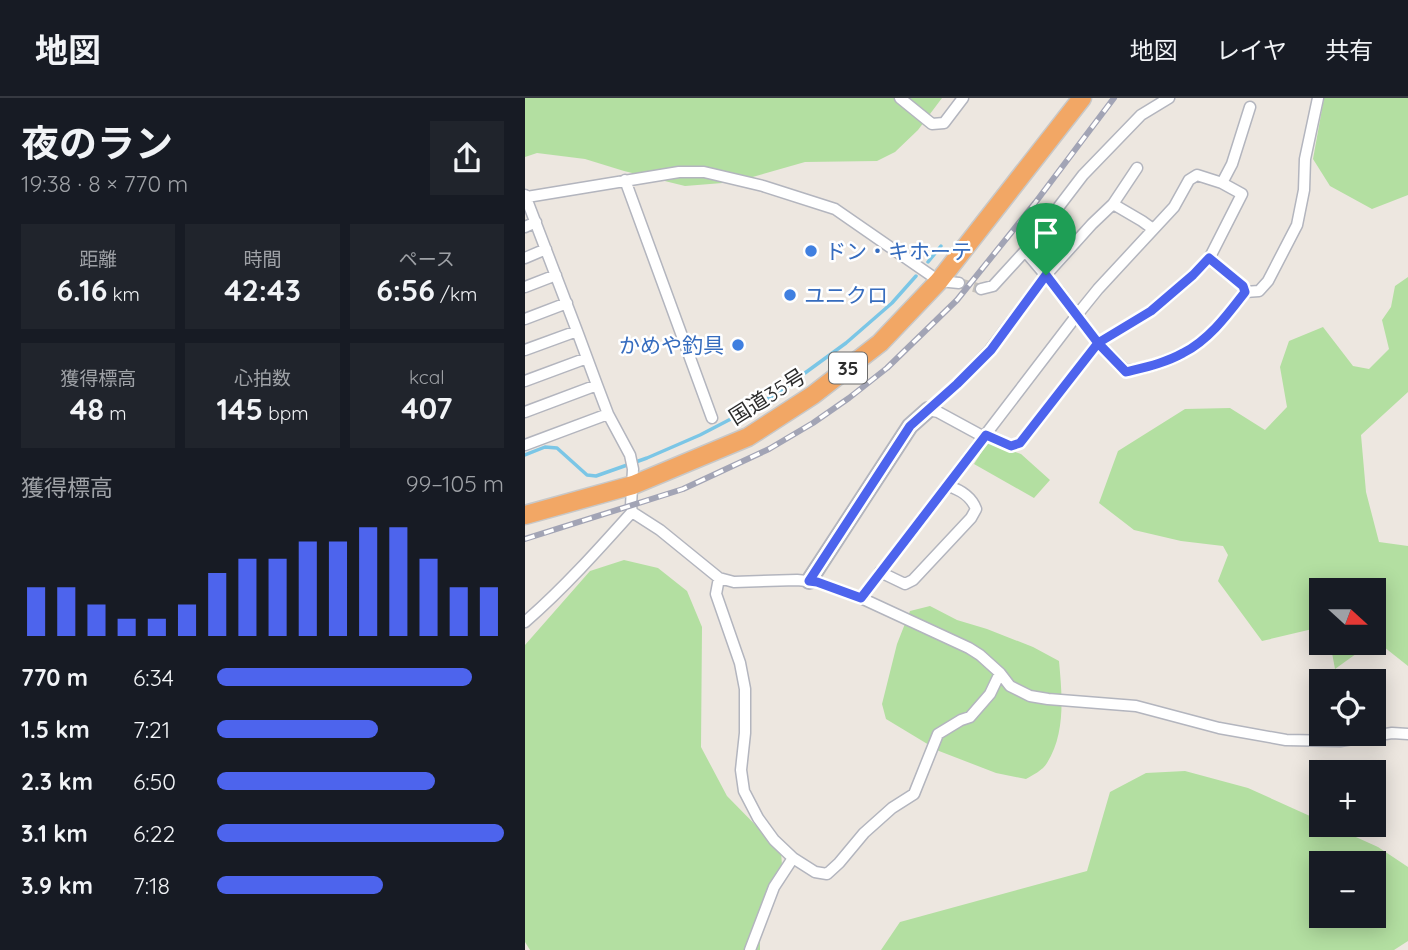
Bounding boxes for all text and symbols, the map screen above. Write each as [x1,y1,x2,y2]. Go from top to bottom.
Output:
text: 地図 [35,29,101,70]
text: 地図 [1130,35,1178,65]
text: レイヤ [1216,35,1287,65]
text: 共有 [1325,35,1373,65]
text: 夜のラン [21,119,173,167]
button: share [430,121,504,195]
text: 19:38 · 8 × 770 m [21,169,188,198]
pin [1016,203,1076,275]
icon: arrive [1027,214,1065,252]
place label: ドン・キホーテ [825,238,972,264]
marker: ドン・キホーテ [803,243,819,259]
text: 距離 [79,247,117,271]
text: 時間 [243,247,282,271]
text: ペース [399,247,455,271]
text: 6.16 [56,271,107,309]
text: 42:43 [224,271,301,309]
text: 6:56 [376,271,435,309]
text: km [107,282,140,306]
text: /km [435,282,477,306]
place label: ユニクロ [804,282,888,308]
marker: ユニクロ [782,287,798,303]
place label: かめや釣具 [619,332,724,358]
marker: かめや釣具 [730,337,746,353]
road number: 35 [829,352,867,384]
street label: 国道35号 [724,362,810,430]
text: kcal [409,365,445,389]
text: 獲得標高 [60,366,136,390]
text: 心拍数 [234,366,291,390]
text: 407 [401,389,452,427]
text: 48 [70,390,104,428]
text: 145 [216,390,263,428]
text: m [104,401,126,425]
text: bpm [263,401,309,425]
text: 99–105 m [406,469,504,498]
text: 獲得標高 [21,473,113,502]
north arrow [1309,578,1386,654]
map controls [1309,578,1386,928]
text: 770 m [21,663,88,692]
text: 6:34 [133,663,174,692]
button: locate [1309,669,1386,746]
text: 1.5 km [21,715,90,744]
text: 7:21 [133,715,170,744]
button: + [1309,760,1386,837]
text: 2.3 km [21,767,93,796]
text: 6:50 [133,767,176,796]
text: 3.1 km [21,819,88,848]
text: 6:22 [133,819,175,848]
button: − [1309,851,1386,928]
text: 3.9 km [21,871,93,900]
text: 7:18 [133,871,170,900]

